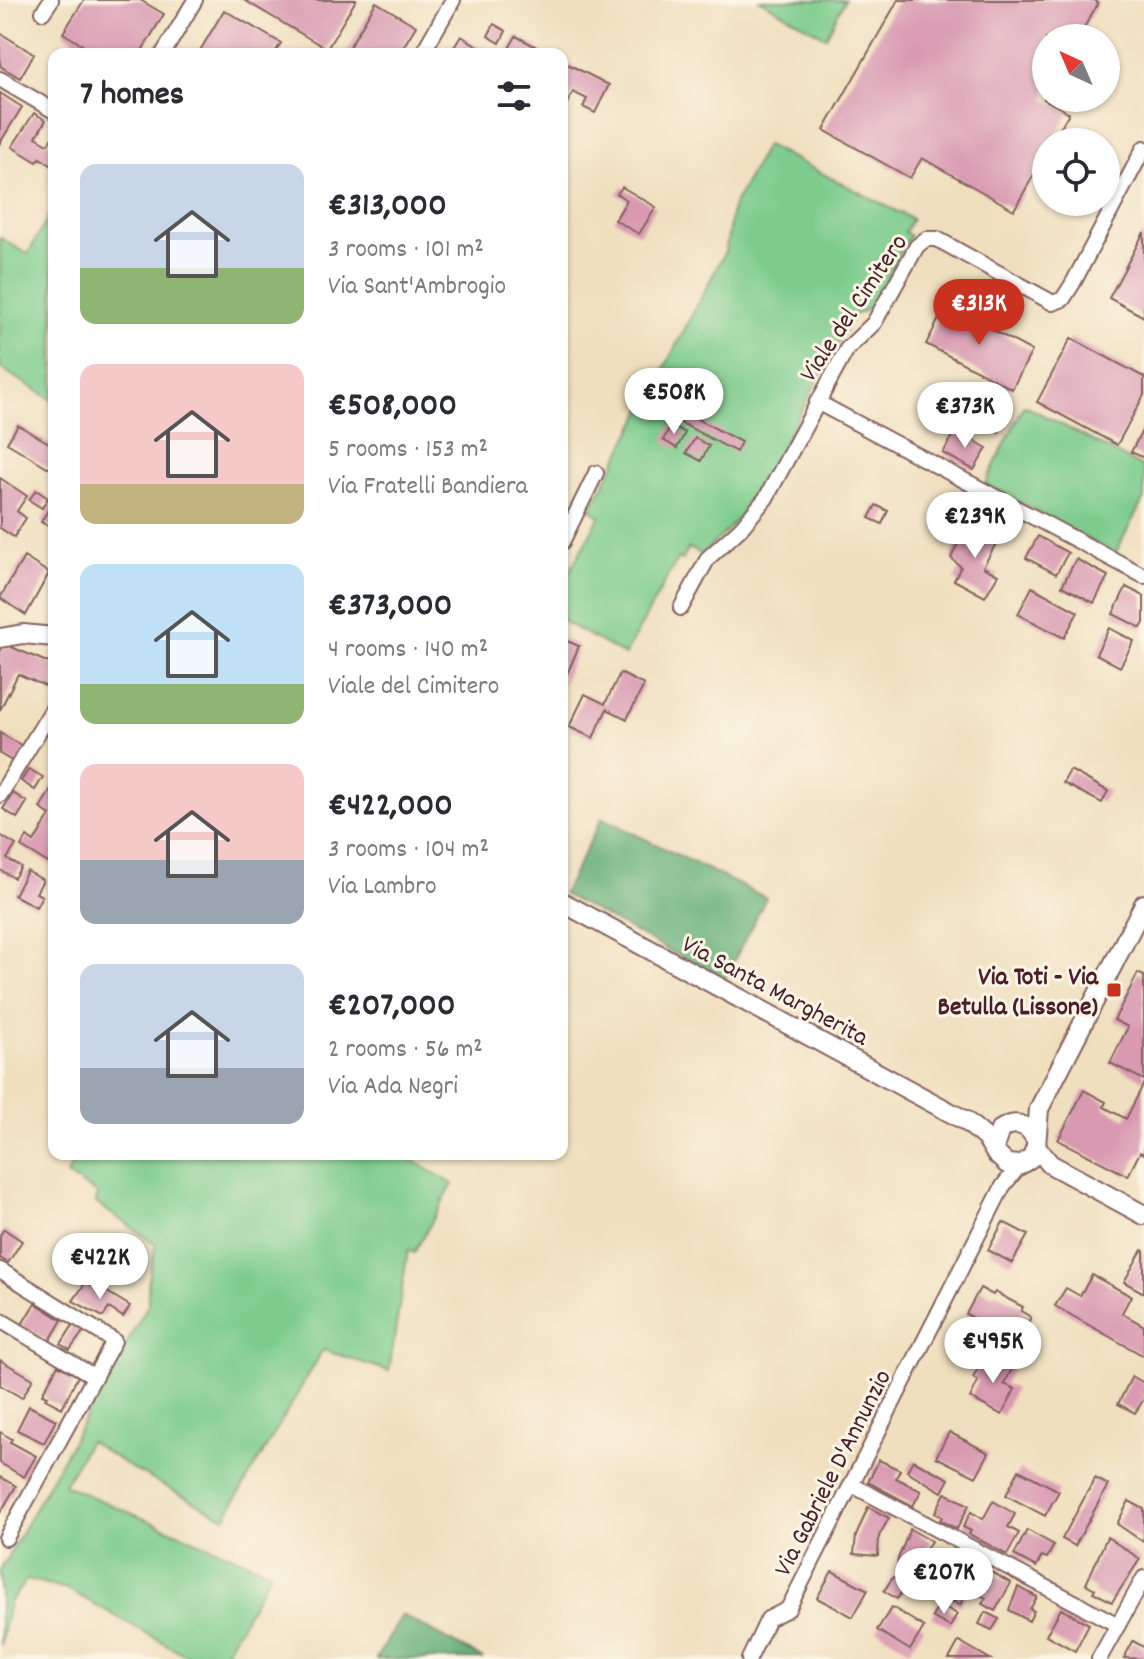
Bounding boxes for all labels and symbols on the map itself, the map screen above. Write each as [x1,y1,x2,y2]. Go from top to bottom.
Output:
north arrow [1032,24,1120,112]
street label: Viale del Cimitero [792,228,918,390]
pin: €313K [923,279,1035,347]
pin: €508K [618,368,730,436]
pin: €373K [909,382,1021,450]
pin: €239K [919,492,1031,560]
street label: Via Santa Margherita [674,927,875,1057]
place label: Via Toti - Via Betulla (Lissone) [938,960,1099,1027]
marker: Via Toti - Via Betulla (Lissone) [1105,981,1123,999]
pin: €422K [44,1233,156,1301]
pin: €495K [937,1317,1049,1385]
street label: Via Gabriele D'Annunzio [766,1364,902,1583]
pin: €207K [888,1548,1000,1616]

